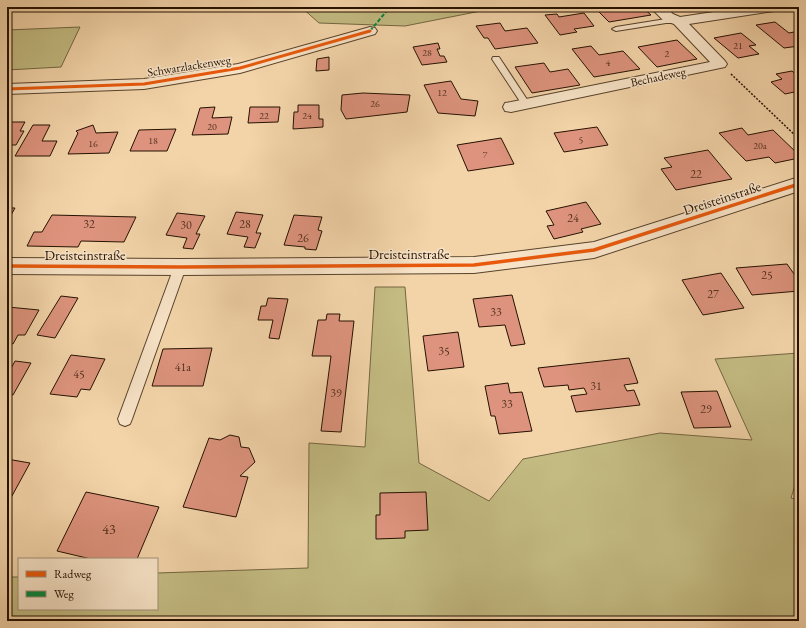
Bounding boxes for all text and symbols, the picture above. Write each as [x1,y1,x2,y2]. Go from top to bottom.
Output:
house number: 21 [733,39,743,52]
house number: 28 [422,46,432,59]
house number: 2 [665,47,670,60]
street label: Schwarzlackenweg [146,51,233,81]
house number: 4 [606,56,611,69]
street label: Bechadeweg [629,63,688,91]
house number: 12 [437,86,447,99]
house number: 26 [370,97,380,110]
house number: 22 [259,109,269,122]
house number: 24 [302,109,312,122]
house number: 20 [207,120,217,133]
house number: 5 [579,133,584,146]
house number: 18 [148,134,158,147]
house number: 16 [88,137,98,150]
house number: 20a [753,139,767,152]
house number: 7 [483,148,488,161]
house number: 22 [690,166,702,182]
street label: Dreisteinstraße [681,177,764,219]
house number: 24 [567,210,579,226]
house number: 32 [83,216,95,232]
house number: 28 [239,216,251,232]
house number: 30 [180,217,192,233]
house number: 26 [297,230,309,246]
street label: Dreisteinstraße [368,245,450,263]
street label: Dreisteinstraße [44,246,126,264]
house number: 25 [761,267,773,283]
house number: 27 [707,286,719,302]
house number: 33 [490,304,502,320]
house number: 35 [438,343,450,359]
house number: 41a [175,359,191,375]
house number: 45 [73,366,85,382]
house number: 31 [590,378,602,394]
house number: 39 [330,385,342,401]
house number: 33 [501,396,513,412]
house number: 29 [700,401,712,417]
house number: 43 [102,520,116,538]
legend [18,558,158,610]
text: Radweg [54,566,92,582]
text: Weg [54,586,74,602]

